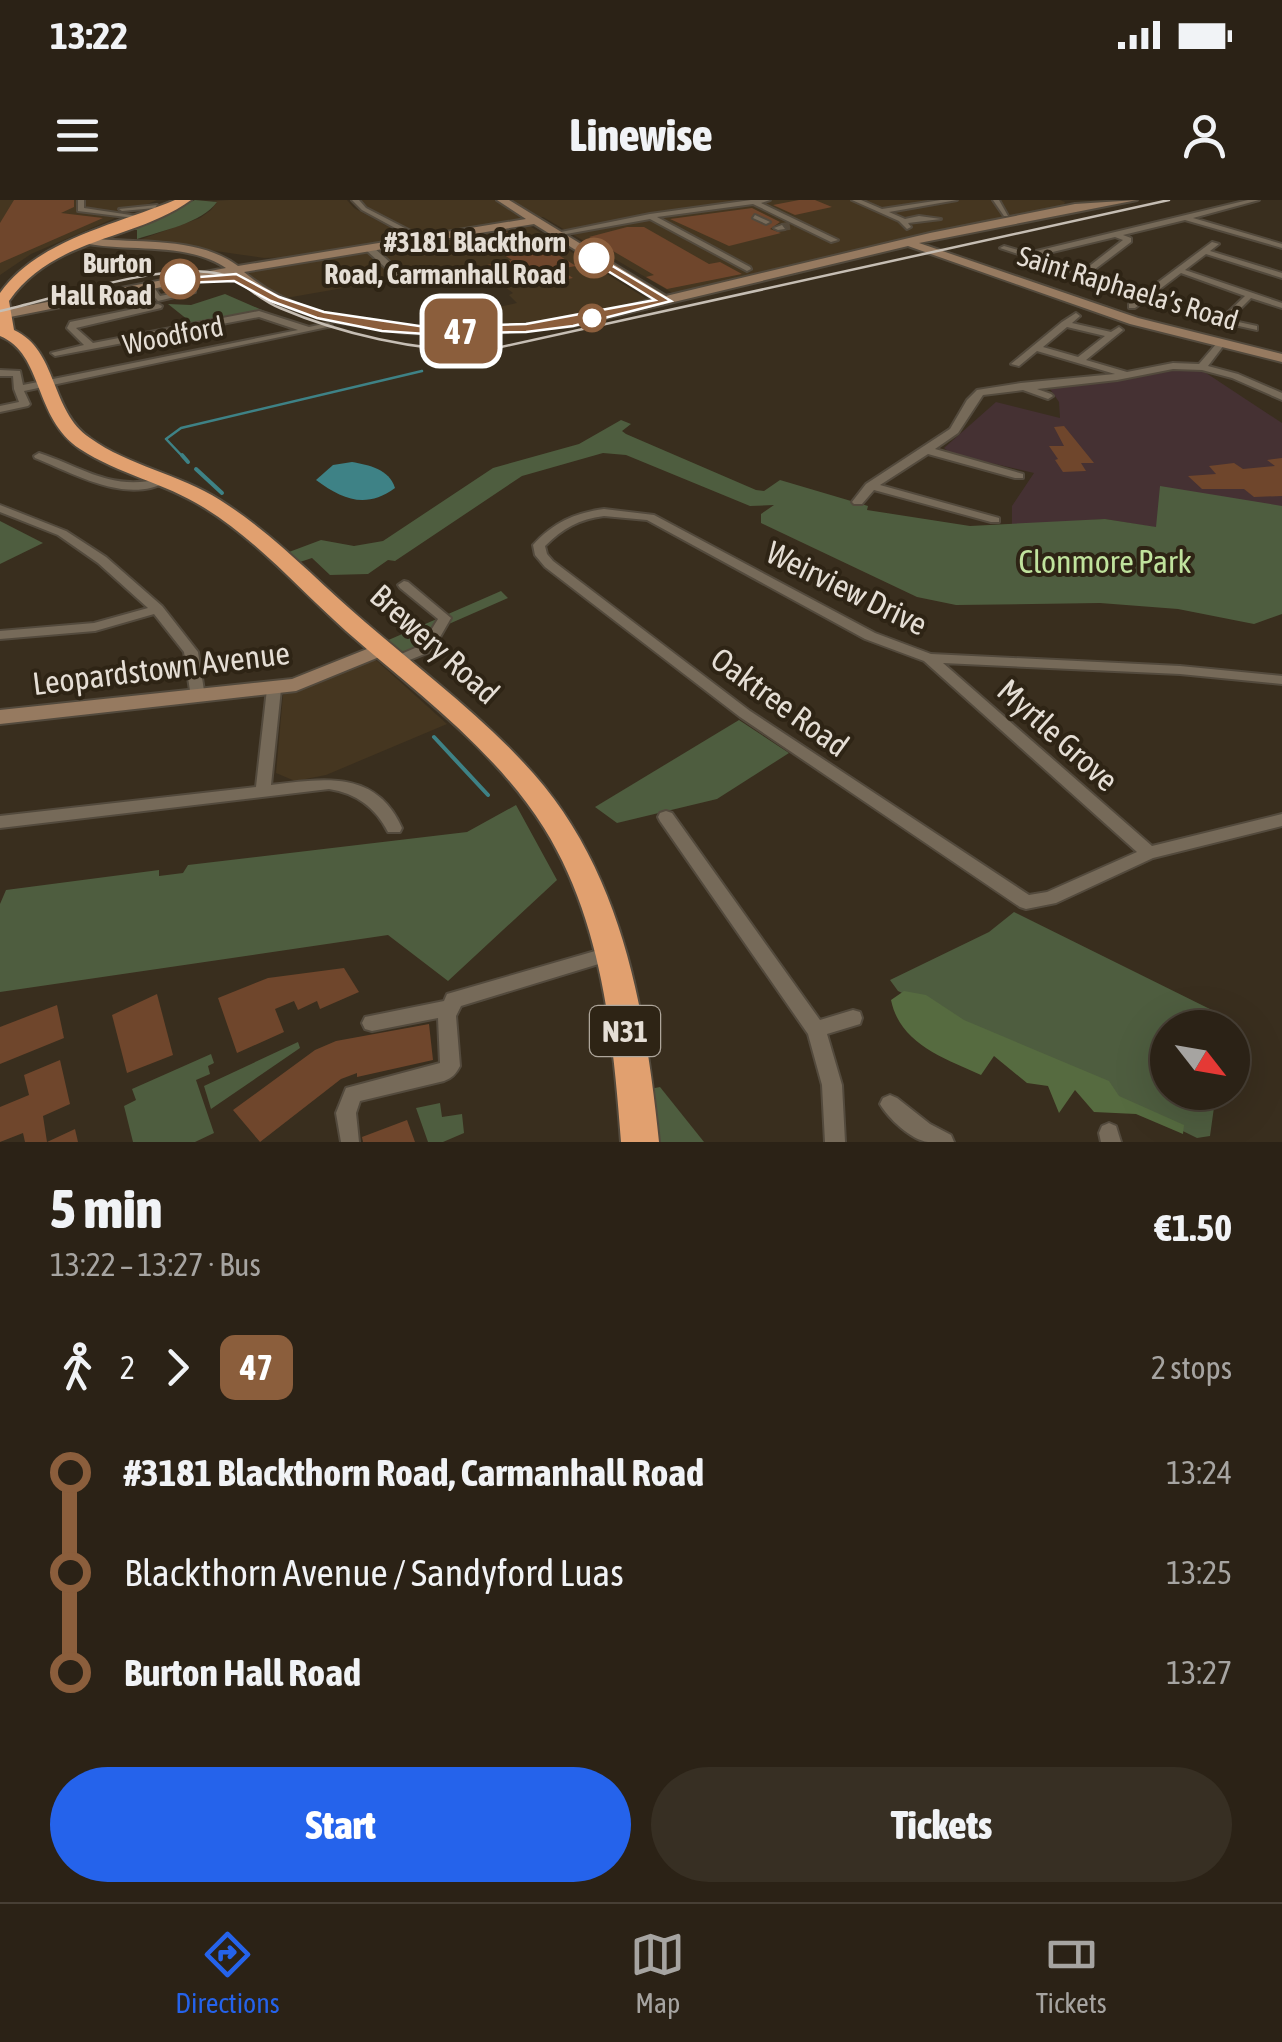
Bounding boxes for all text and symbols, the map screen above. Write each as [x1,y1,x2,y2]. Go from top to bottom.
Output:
text: 13:22 [50,14,128,57]
icon: menu [50,108,105,163]
icon: person [1177,108,1232,163]
text: Linewise [569,109,713,161]
place label: #3181 Blackthorn Road, Carmanhall Road [324,226,566,290]
marker: #3181 Blackthorn Road, Carmanhall Road [575,239,613,277]
street label: Saint Raphaela’s Road [1014,239,1242,337]
place label: Burton Hall Road [51,247,152,311]
marker: Burton Hall Road [161,260,199,298]
line badge: 47 [416,298,506,364]
unlabelled marker [579,305,605,331]
street label: Woodford [120,310,226,360]
text: 47 [445,311,477,351]
street label: Weirview Drive [761,533,933,643]
park label: Clonmore Park [1019,543,1192,580]
street label: Brewery Road [363,577,507,711]
street label: Leopardstown Avenue [30,634,292,702]
street label: Oaktree Road [704,640,856,764]
street label: Myrtle Grove [990,672,1126,798]
road number: N31 [590,1006,660,1056]
north arrow [1150,1010,1250,1110]
map controls [1150,1010,1250,1110]
text: 5 min [50,1177,162,1240]
text: €1.50 [1155,1206,1232,1249]
text: 13:22 – 13:27 · Bus [50,1246,261,1283]
icon: walk [50,1340,105,1395]
icon: forward [150,1340,205,1395]
text: 47 [240,1347,273,1387]
text: 2 [120,1349,135,1386]
text: 2 stops [1151,1349,1232,1386]
text: #3181 Blackthorn Road, Carmanhall Road [124,1451,704,1494]
text: 13:24 [1166,1454,1232,1491]
text: Blackthorn Avenue / Sandyford Luas [124,1551,624,1594]
text: 13:25 [1166,1554,1232,1591]
text: Burton Hall Road [124,1651,361,1694]
text: 13:27 [1166,1654,1232,1691]
button: Start [50,1767,631,1882]
button: Tickets [651,1767,1232,1882]
tab: Directions [175,1927,280,2019]
tab: Map [630,1927,685,2019]
tab: Tickets [1036,1927,1107,2019]

